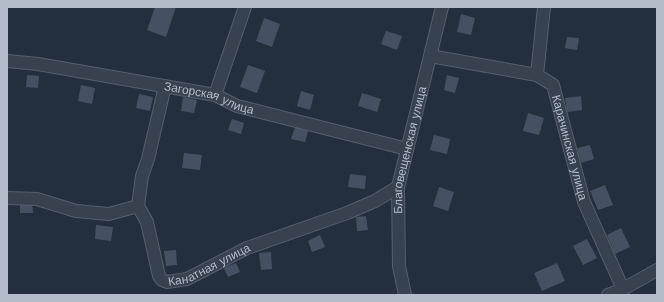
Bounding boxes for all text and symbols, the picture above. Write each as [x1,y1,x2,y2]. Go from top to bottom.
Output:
street label: Загорская улица [163,79,256,117]
street label: Благовещенская улица [391,85,429,214]
street label: Карачинская улица [549,94,590,202]
street label: Канатная улица [167,240,253,289]

